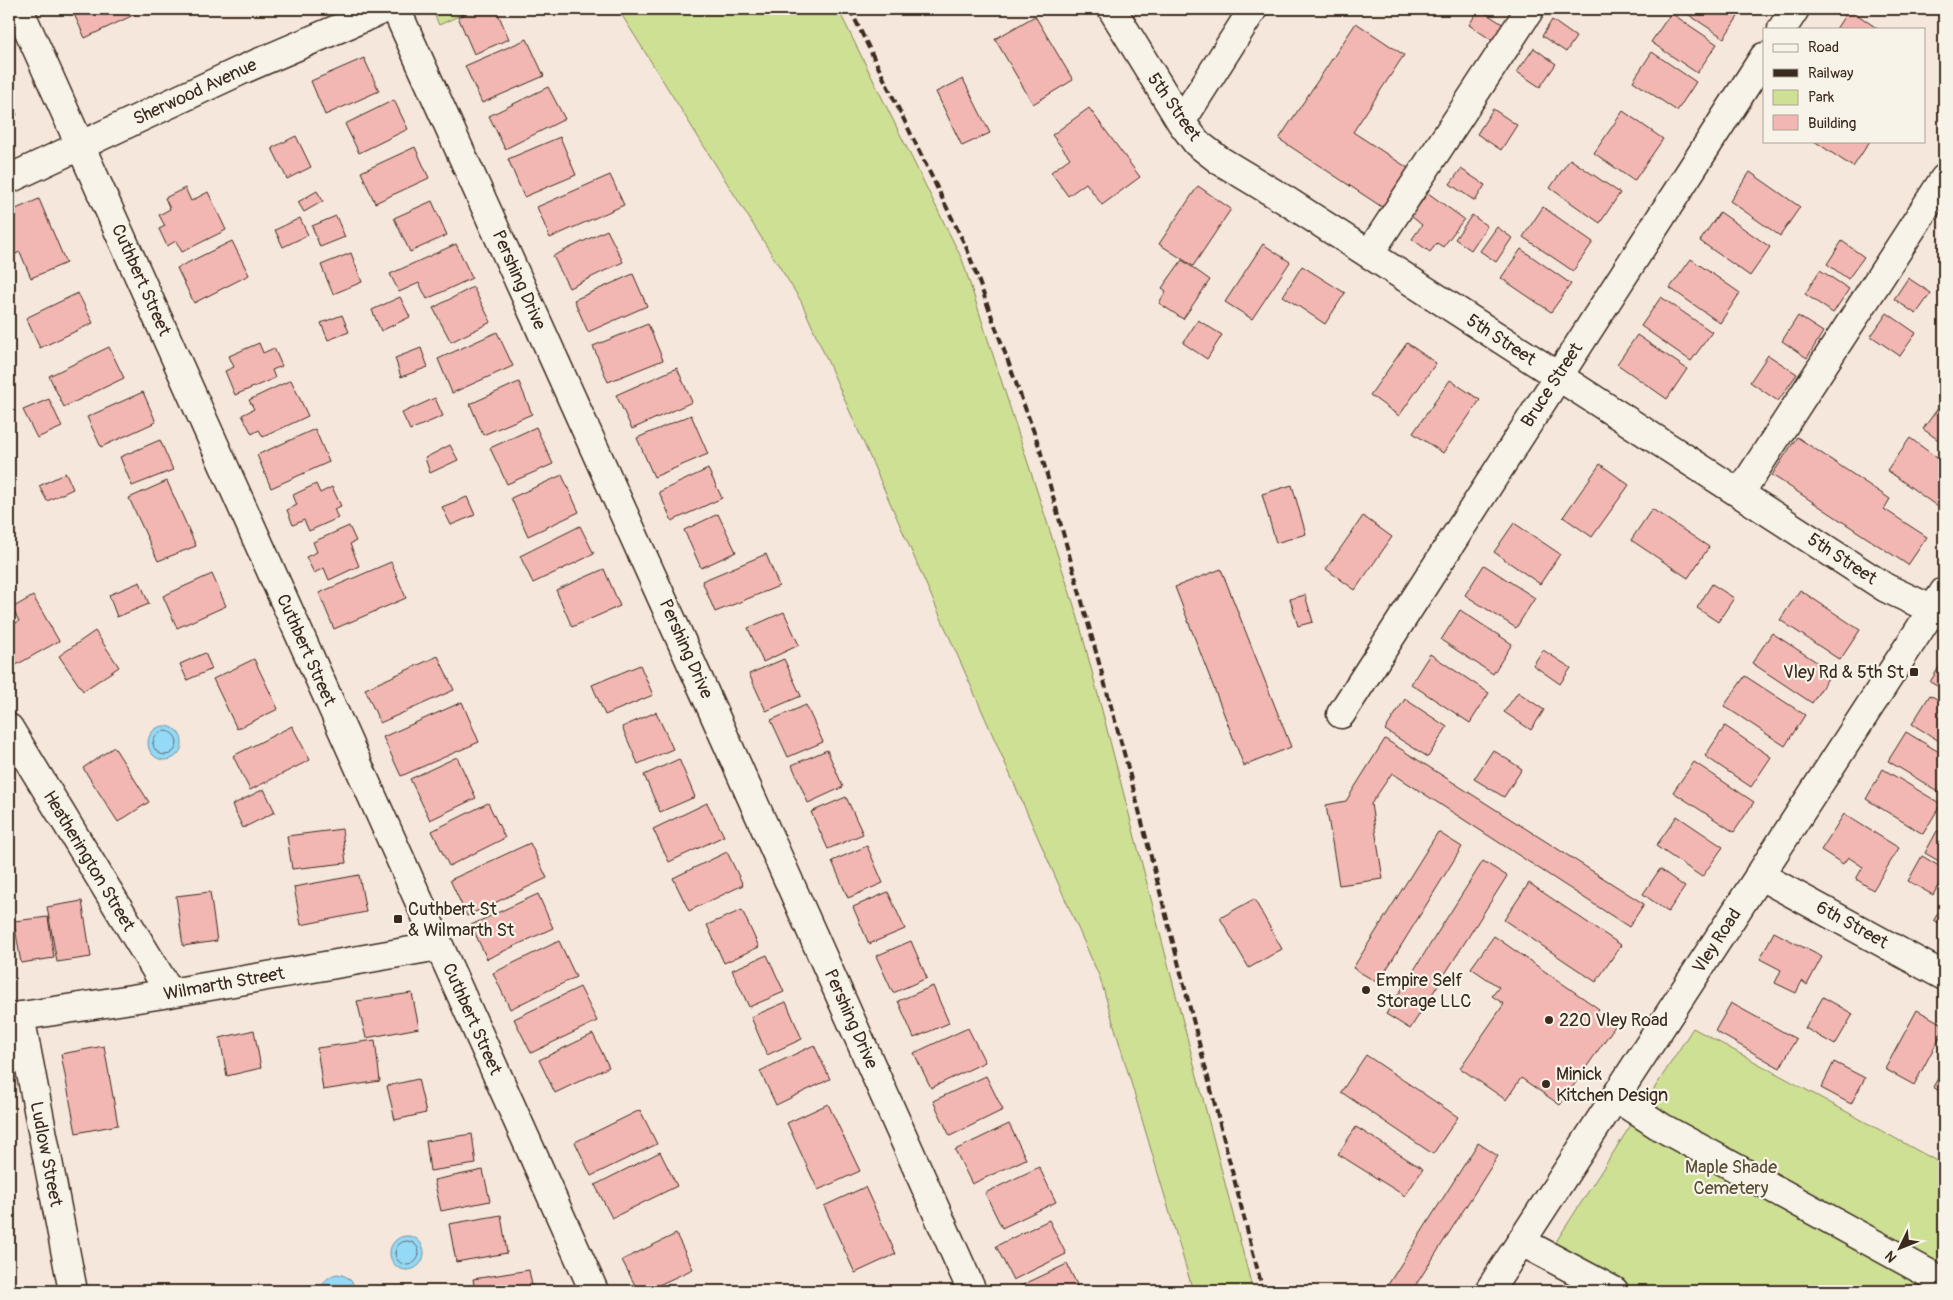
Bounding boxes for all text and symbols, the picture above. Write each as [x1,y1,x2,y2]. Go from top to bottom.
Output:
legend [1763,28,1926,142]
text: Road [1808,38,1839,57]
street label: Sherwood Avenue [130,53,261,131]
text: Railway [1808,64,1854,83]
street label: 5th Street [1142,68,1206,146]
text: Park [1808,88,1835,107]
text: Building [1808,114,1856,133]
street label: Cuthbert Street [106,221,176,340]
street label: Pershing Drive [487,227,551,333]
street label: 5th Street [1462,309,1541,371]
street label: Bruce Street [1516,338,1588,432]
street label: 5th Street [1803,528,1882,590]
street label: Cuthbert Street [271,591,341,710]
street label: Pershing Drive [654,596,718,702]
place label: Vley Rd & 5th St [1783,661,1905,684]
marker: Vley Rd & 5th St [1908,666,1920,678]
street label: Heatherington Street [38,786,141,936]
street label: 6th Street [1812,896,1893,955]
place label: Cuthbert St & Wilmarth St [408,898,515,942]
street label: Vley Road [1688,904,1746,978]
marker: Cuthbert St & Wilmarth St [392,913,404,925]
street label: Cuthbert Street [437,960,507,1079]
street label: Wilmarth Street [162,962,287,1006]
street label: Pershing Drive [819,966,883,1072]
place label: Empire Self Storage LLC [1376,969,1471,1013]
marker: Empire Self Storage LLC [1360,984,1372,996]
place label: 220 Vley Road [1559,1009,1668,1032]
marker: 220 Vley Road [1543,1014,1555,1026]
place label: Minick Kitchen Design [1556,1063,1668,1107]
marker: Minick Kitchen Design [1540,1078,1552,1090]
street label: Ludlow Street [25,1099,68,1209]
park label: Maple Shade Cemetery [1685,1156,1777,1200]
north arrow [1876,1222,1926,1272]
text: N [1881,1247,1900,1266]

